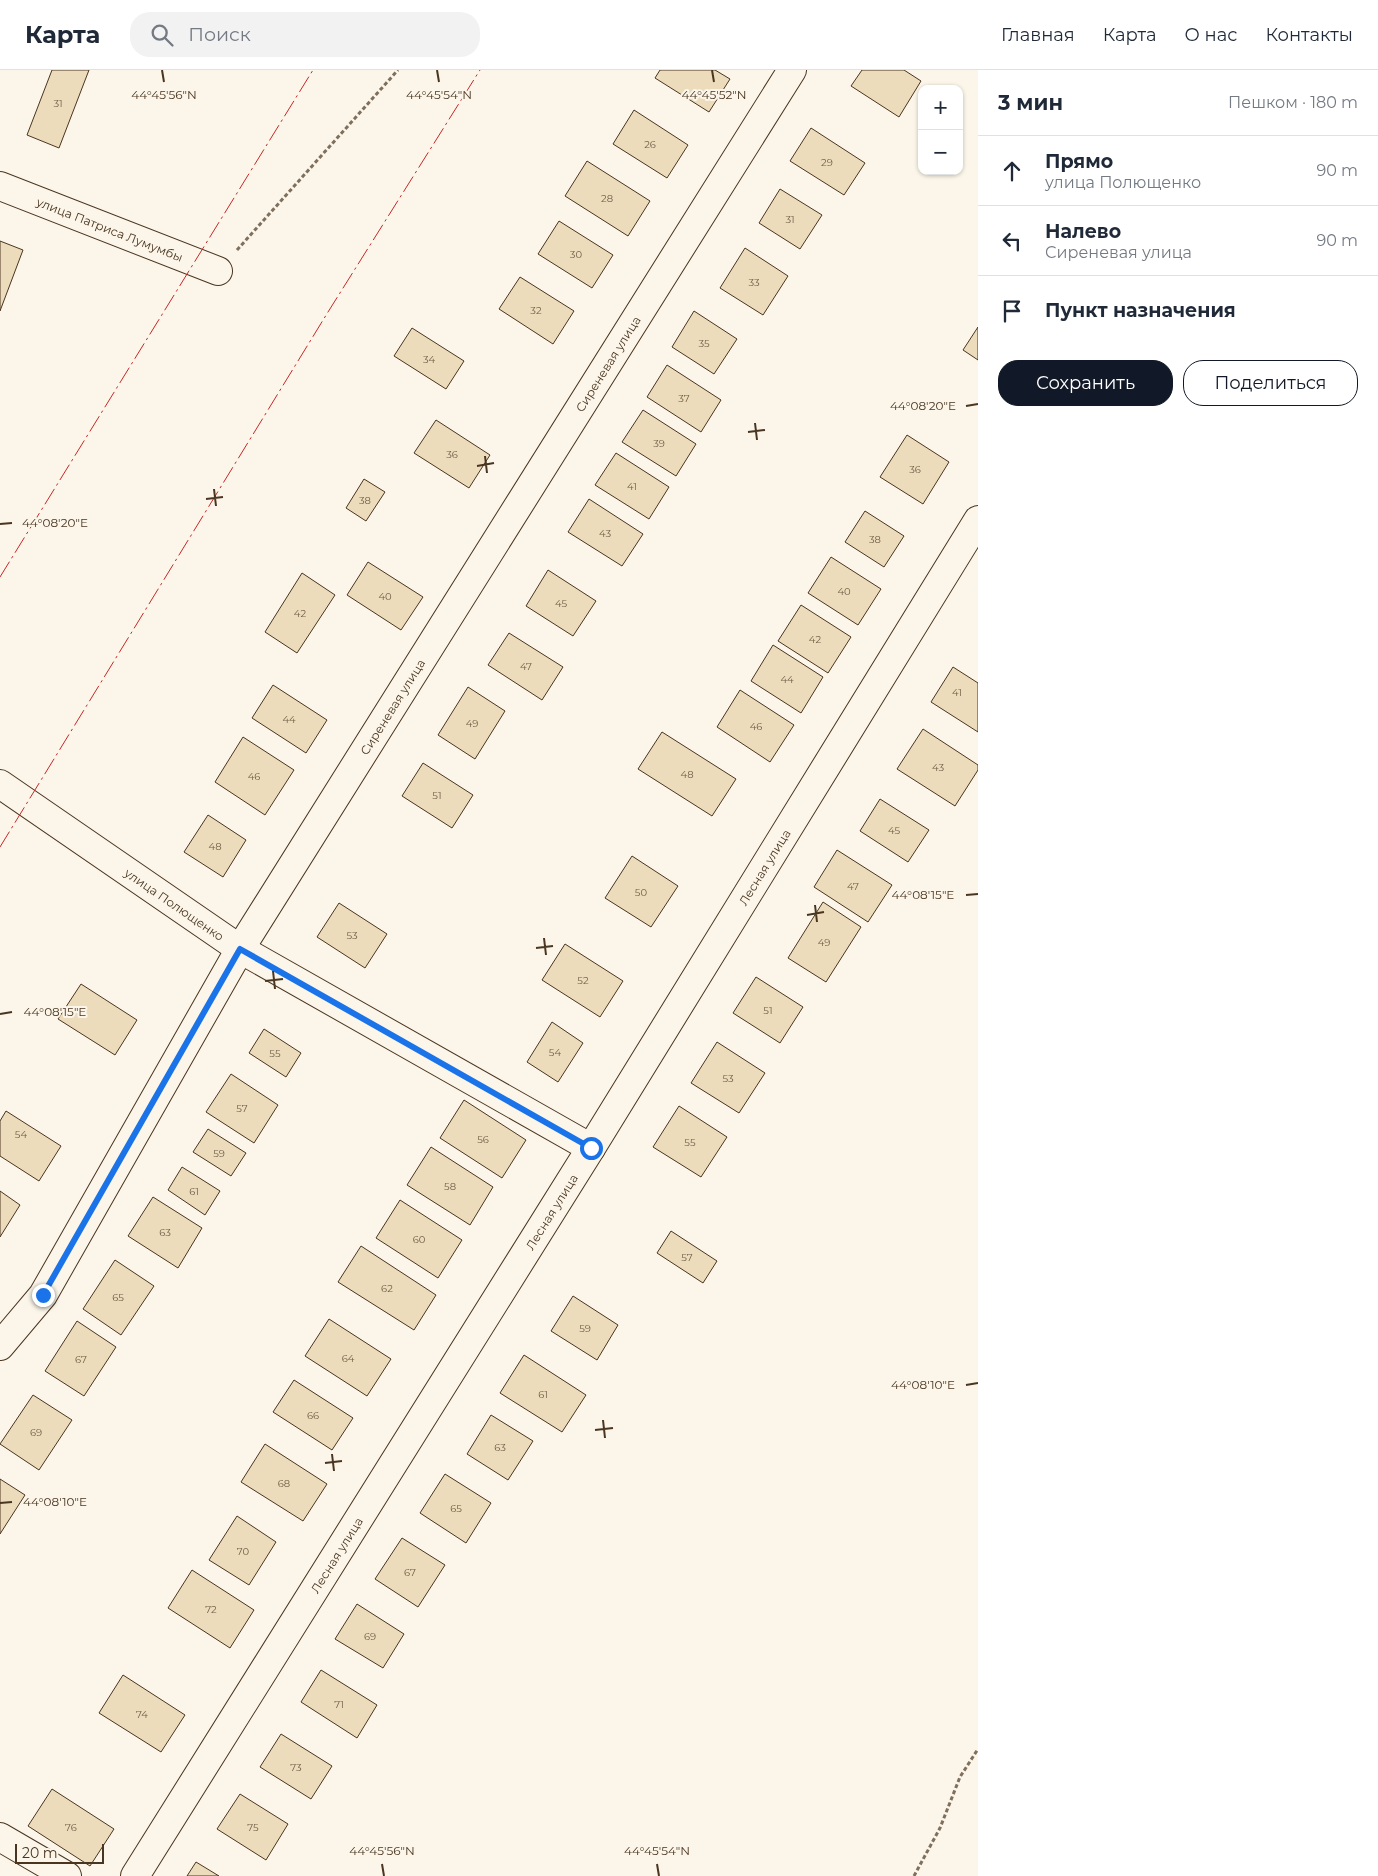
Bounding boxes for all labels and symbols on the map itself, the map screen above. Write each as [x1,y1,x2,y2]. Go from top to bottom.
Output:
text: 44°45'56"N [131,87,197,102]
text: 44°45'54"N [406,87,472,102]
text: 44°45'52"N [681,87,747,102]
house number: 31 [53,97,63,110]
house number: 26 [644,138,656,151]
house number: 29 [821,156,833,169]
house number: 28 [601,192,613,205]
street label: улица Патриса Лумумбы [34,193,185,264]
house number: 31 [785,213,795,226]
house number: 30 [570,248,583,261]
house number: 33 [748,276,760,289]
house number: 32 [530,304,542,317]
street label: Сиреневая улица [572,313,643,414]
house number: 35 [698,337,710,350]
house number: 34 [423,353,436,366]
house number: 37 [678,392,690,405]
text: 44°08'20"E [890,398,956,413]
house number: 39 [653,437,665,450]
house number: 36 [446,448,458,461]
house number: 36 [909,463,921,476]
house number: 41 [627,480,637,493]
house number: 38 [359,494,371,507]
text: 44°08'20"E [22,515,88,530]
house number: 43 [599,527,611,540]
house number: 38 [869,533,881,546]
house number: 40 [837,585,851,598]
house number: 40 [378,590,392,603]
house number: 45 [555,597,567,610]
house number: 42 [294,607,306,620]
house number: 42 [809,633,821,646]
street label: Сиреневая улица [356,656,428,757]
house number: 47 [520,660,532,673]
house number: 44 [780,673,794,686]
house number: 41 [952,686,962,699]
house number: 44 [282,713,296,726]
house number: 49 [466,717,478,730]
house number: 46 [750,720,762,733]
house number: 43 [932,761,944,774]
house number: 48 [680,768,694,781]
house number: 46 [248,770,260,783]
house number: 51 [432,789,442,802]
house number: 45 [888,824,900,837]
street label: Лесная улица [735,826,793,908]
house number: 48 [208,840,222,853]
street label: улица Полющенко [121,864,228,944]
house number: 47 [847,880,859,893]
house number: 50 [635,886,648,899]
text: 44°08'15"E [892,887,954,902]
house number: 53 [346,929,358,942]
house number: 49 [818,936,830,949]
house number: 52 [577,974,589,987]
text: 44°08'15"E [24,1004,86,1019]
house number: 51 [763,1004,773,1017]
house number: 54 [549,1046,562,1059]
house number: 55 [269,1047,281,1060]
house number: 53 [722,1072,734,1085]
house number: 57 [236,1102,248,1115]
house number: 54 [15,1128,28,1141]
house number: 56 [477,1133,489,1146]
house number: 55 [684,1136,696,1149]
route start [580,1137,603,1160]
house number: 59 [213,1147,225,1160]
street label: Лесная улица [522,1171,581,1252]
house number: 58 [444,1180,456,1193]
house number: 61 [189,1185,199,1198]
house number: 63 [159,1226,171,1239]
house number: 60 [413,1233,426,1246]
house number: 57 [681,1251,693,1264]
house number: 62 [381,1282,393,1295]
route end [32,1284,55,1307]
house number: 65 [112,1291,124,1304]
house number: 59 [579,1322,591,1335]
house number: 64 [342,1352,355,1365]
house number: 67 [75,1353,87,1366]
text: 44°08'10"E [891,1377,955,1392]
house number: 61 [538,1388,548,1401]
house number: 66 [307,1409,319,1422]
house number: 69 [30,1426,42,1439]
house number: 63 [494,1441,506,1454]
house number: 68 [278,1477,290,1490]
text: 44°08'10"E [23,1494,87,1509]
house number: 65 [450,1502,462,1515]
street label: Лесная улица [307,1514,366,1596]
house number: 70 [237,1545,250,1558]
house number: 67 [404,1566,416,1579]
house number: 72 [205,1603,217,1616]
house number: 69 [364,1630,376,1643]
house number: 71 [334,1698,344,1711]
house number: 74 [136,1708,148,1721]
house number: 73 [290,1761,302,1774]
house number: 76 [65,1821,77,1834]
house number: 75 [247,1821,259,1834]
scale bar [15,1841,104,1864]
text: 44°45'56"N [349,1843,415,1858]
text: 44°45'54"N [624,1843,690,1858]

